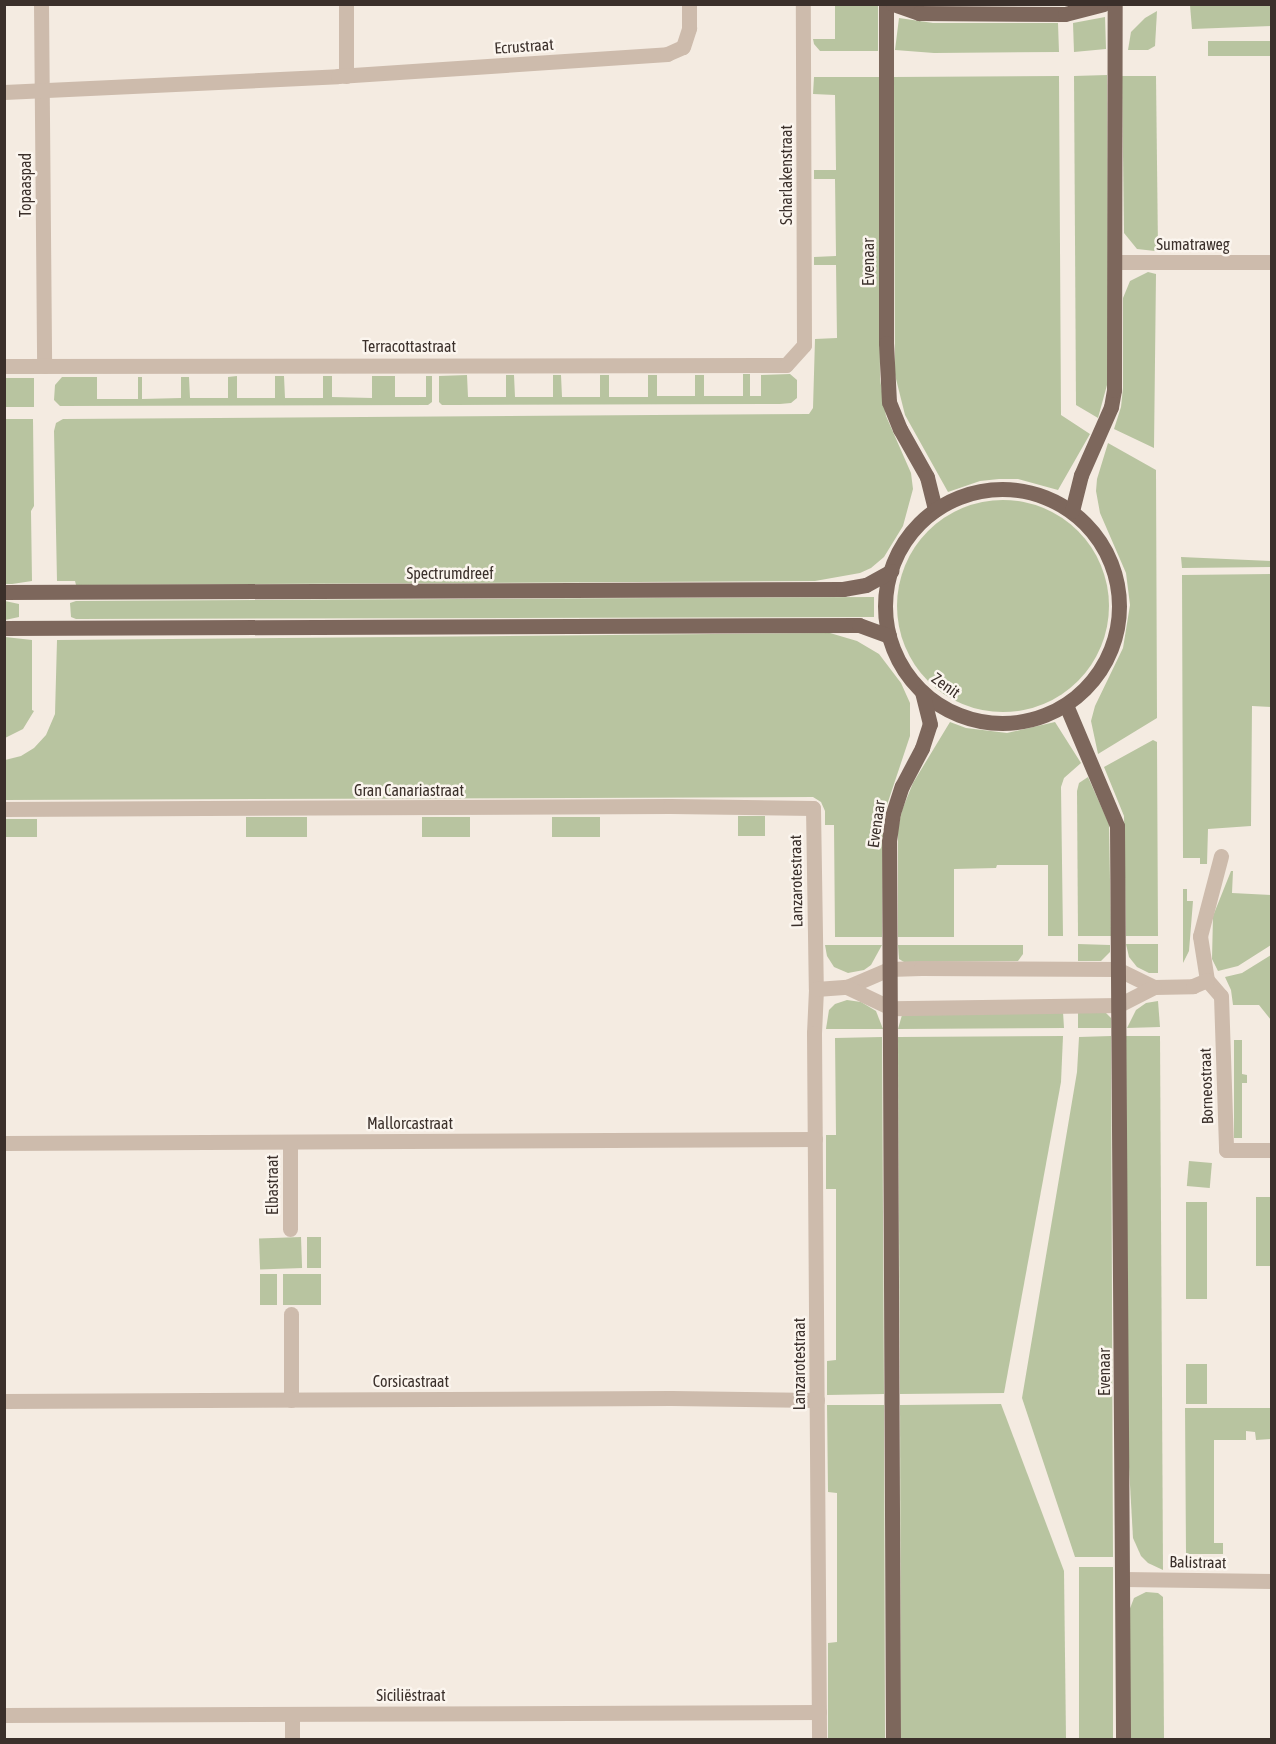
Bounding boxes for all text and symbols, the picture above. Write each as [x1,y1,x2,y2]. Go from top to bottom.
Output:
street label: Ecrustraat [494,34,554,58]
street label: Scharlakenstraat [776,125,796,225]
street label: Topaaspad [15,153,35,217]
street label: Sumatraweg [1156,234,1230,254]
street label: Evenaar [858,238,878,286]
street label: Terracottastraat [362,336,456,356]
street label: Spectrumdreef [406,563,494,583]
street label: Zenit [928,668,964,702]
street label: Gran Canariastraat [354,780,464,800]
street label: Evenaar [863,799,889,849]
street label: Lanzarotestraat [786,834,806,928]
street label: Borneostraat [1195,1047,1217,1125]
street label: Mallorcastraat [367,1113,453,1133]
street label: Elbastraat [262,1155,282,1215]
street label: Lanzarotestraat [789,1318,809,1410]
street label: Evenaar [1094,1348,1114,1396]
street label: Corsicastraat [373,1371,449,1391]
street label: Balistraat [1169,1552,1227,1572]
street label: Siciliëstraat [376,1685,446,1705]

